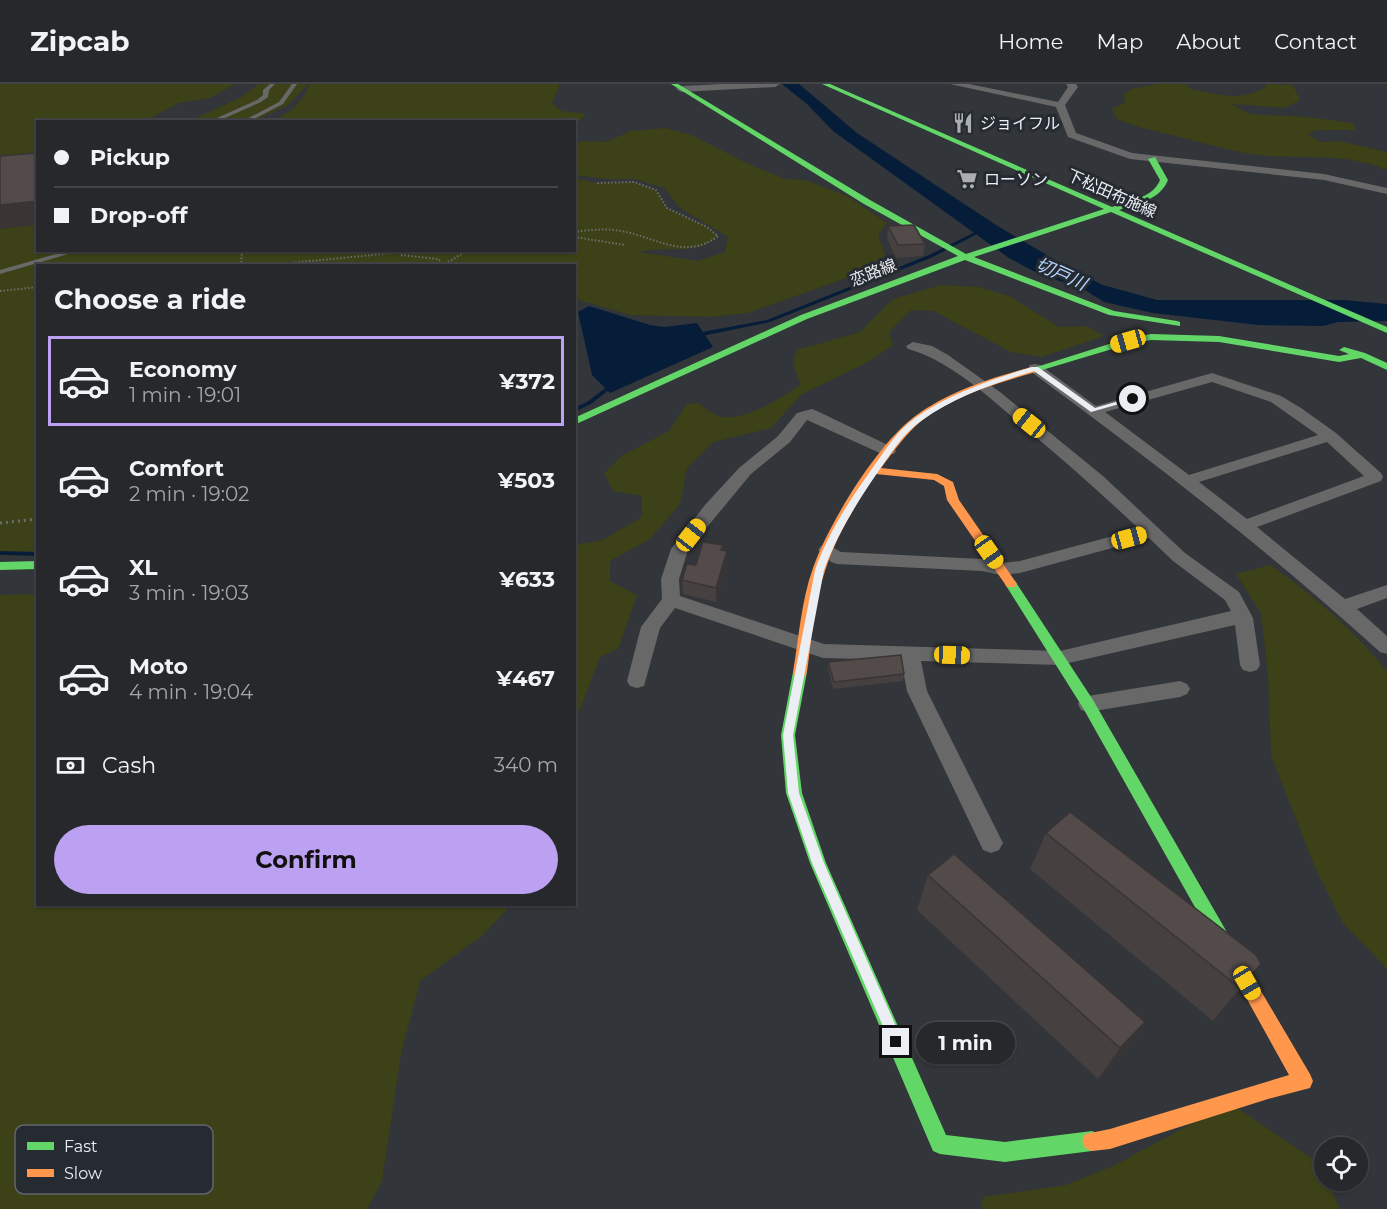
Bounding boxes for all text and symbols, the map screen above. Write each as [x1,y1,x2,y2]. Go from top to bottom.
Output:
text: Zipcab [30,24,130,58]
text: Home [998,29,1063,54]
text: Map [1096,29,1143,54]
text: About [1176,29,1241,54]
text: Contact [1274,29,1357,54]
restaurant icon: ジョイフル [951,111,975,135]
place label: ジョイフル [980,114,1060,133]
text: Pickup [90,144,170,171]
street label: 下松田布施線 [1064,165,1160,222]
supermarket icon: ローソン [955,167,979,191]
place label: ローソン [984,170,1048,189]
text: Drop-off [90,202,188,229]
water label: 切戸川 [1032,253,1092,296]
street label: 恋路線 [847,255,899,290]
text: Choose a ride [54,283,246,316]
car [1108,327,1148,355]
icon: car [57,354,111,408]
text: Economy [129,356,237,383]
text: ¥372 [499,368,555,395]
text: 1 min · 19:01 [129,383,241,407]
route start [1119,385,1146,412]
car [1009,405,1049,441]
icon: car [57,453,111,507]
text: Comfort [129,455,224,482]
text: ¥503 [498,467,555,494]
text: 2 min · 19:02 [129,482,249,506]
car [673,515,709,555]
car [1109,525,1149,551]
car [971,532,1007,572]
icon: car [57,552,111,606]
text: XL [129,554,158,581]
text: ¥633 [499,566,555,593]
text: 3 min · 19:03 [129,581,249,605]
car [934,645,970,665]
icon: car [57,651,111,705]
text: Moto [129,653,188,680]
text: ¥467 [496,665,555,692]
text: 4 min · 19:04 [129,680,253,704]
icon: cash [54,749,87,782]
text: Cash [102,752,156,779]
text: 340 m [494,753,558,777]
button: Confirm [54,825,558,894]
car [1230,963,1264,1003]
callout: 1 min [917,1021,1016,1063]
route end [882,1028,909,1055]
text: 1 min [938,1031,993,1055]
legend [15,1125,213,1194]
text: Fast [64,1137,98,1156]
map controls [1314,1137,1368,1191]
button: locate [1314,1137,1368,1191]
text: Slow [64,1164,102,1183]

